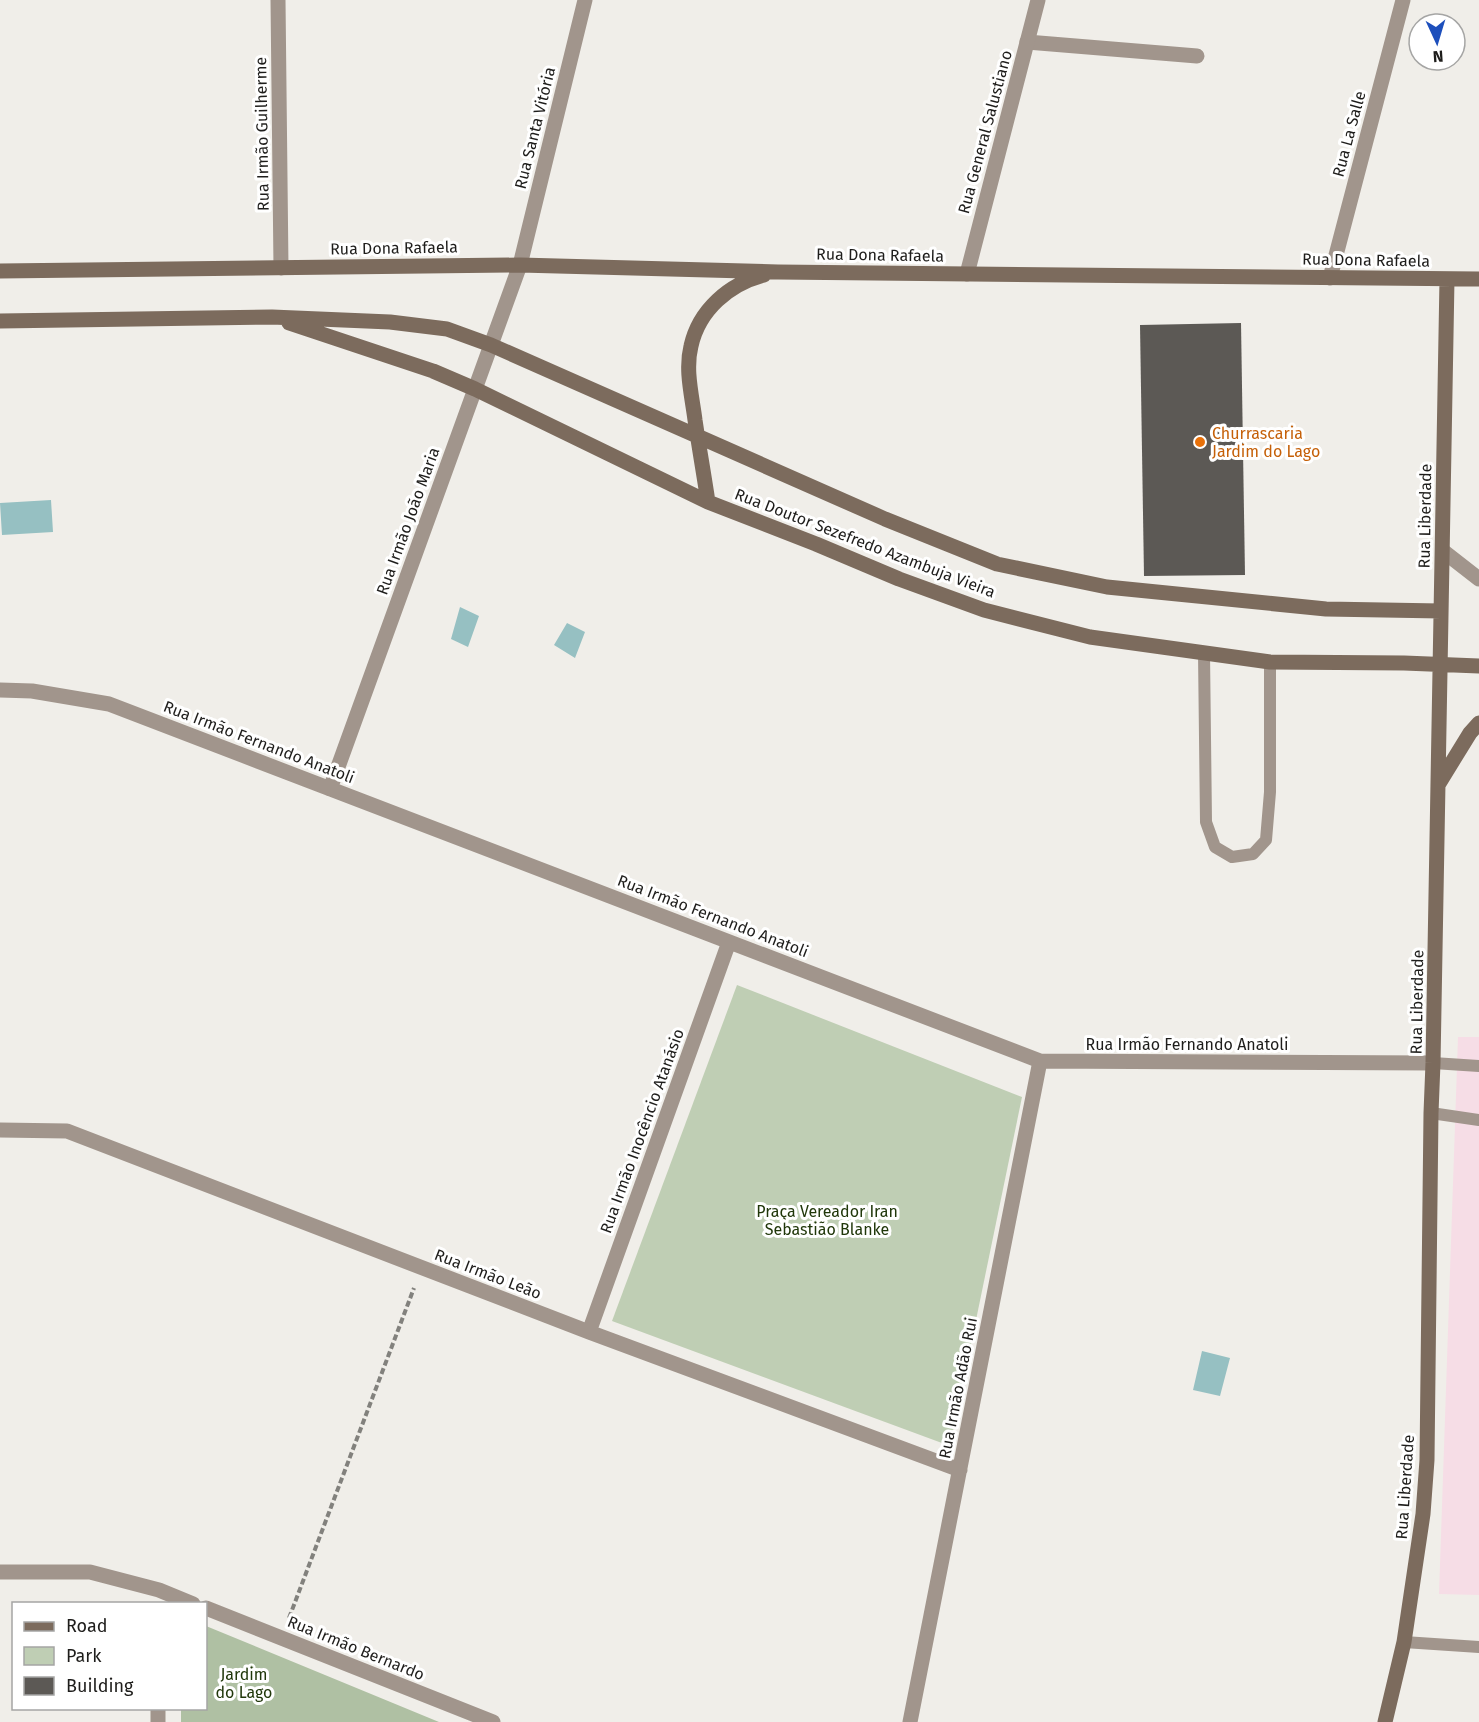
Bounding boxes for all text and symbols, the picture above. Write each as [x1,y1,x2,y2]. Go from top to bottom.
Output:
north arrow [1407,12,1467,72]
text: N [1432,47,1444,66]
street label: Rua General Salustiano [954,48,1016,216]
street label: Rua Irmão Guilherme [251,57,273,211]
street label: Rua Santa Vitória [511,65,559,191]
street label: Rua La Salle [1328,89,1370,179]
street label: Rua Dona Rafaela [330,237,458,259]
street label: Rua Dona Rafaela [816,244,944,266]
street label: Rua Dona Rafaela [1302,249,1430,271]
place label: Churrascaria Jardim do Lago [1212,424,1320,461]
marker: Churrascaria Jardim do Lago [1193,435,1207,449]
street label: Rua Irmão João Maria [372,445,444,597]
street label: Rua Liberdade [1415,463,1435,569]
street label: Rua Doutor Sezefredo Azambuja Vieira [732,484,998,602]
street label: Rua Irmão Fernando Anatoli [161,697,357,787]
street label: Rua Irmão Fernando Anatoli [615,871,811,961]
street label: Rua Liberdade [1407,949,1427,1055]
street label: Rua Irmão Inocêncio Atanásio [596,1026,688,1236]
street label: Rua Irmão Fernando Anatoli [1086,1035,1288,1054]
park label: Praça Vereador Iran Sebastião Blanke [756,1202,898,1239]
street label: Rua Irmão Leão [432,1245,544,1303]
street label: Rua Irmão Adão Rui [935,1316,981,1460]
street label: Rua Liberdade [1392,1434,1418,1540]
legend [12,1602,207,1710]
street label: Rua Irmão Bernardo [285,1612,427,1684]
text: Road [66,1615,108,1637]
text: Park [66,1645,102,1667]
park label: Jardim do Lago [216,1665,272,1702]
text: Building [66,1675,134,1697]

